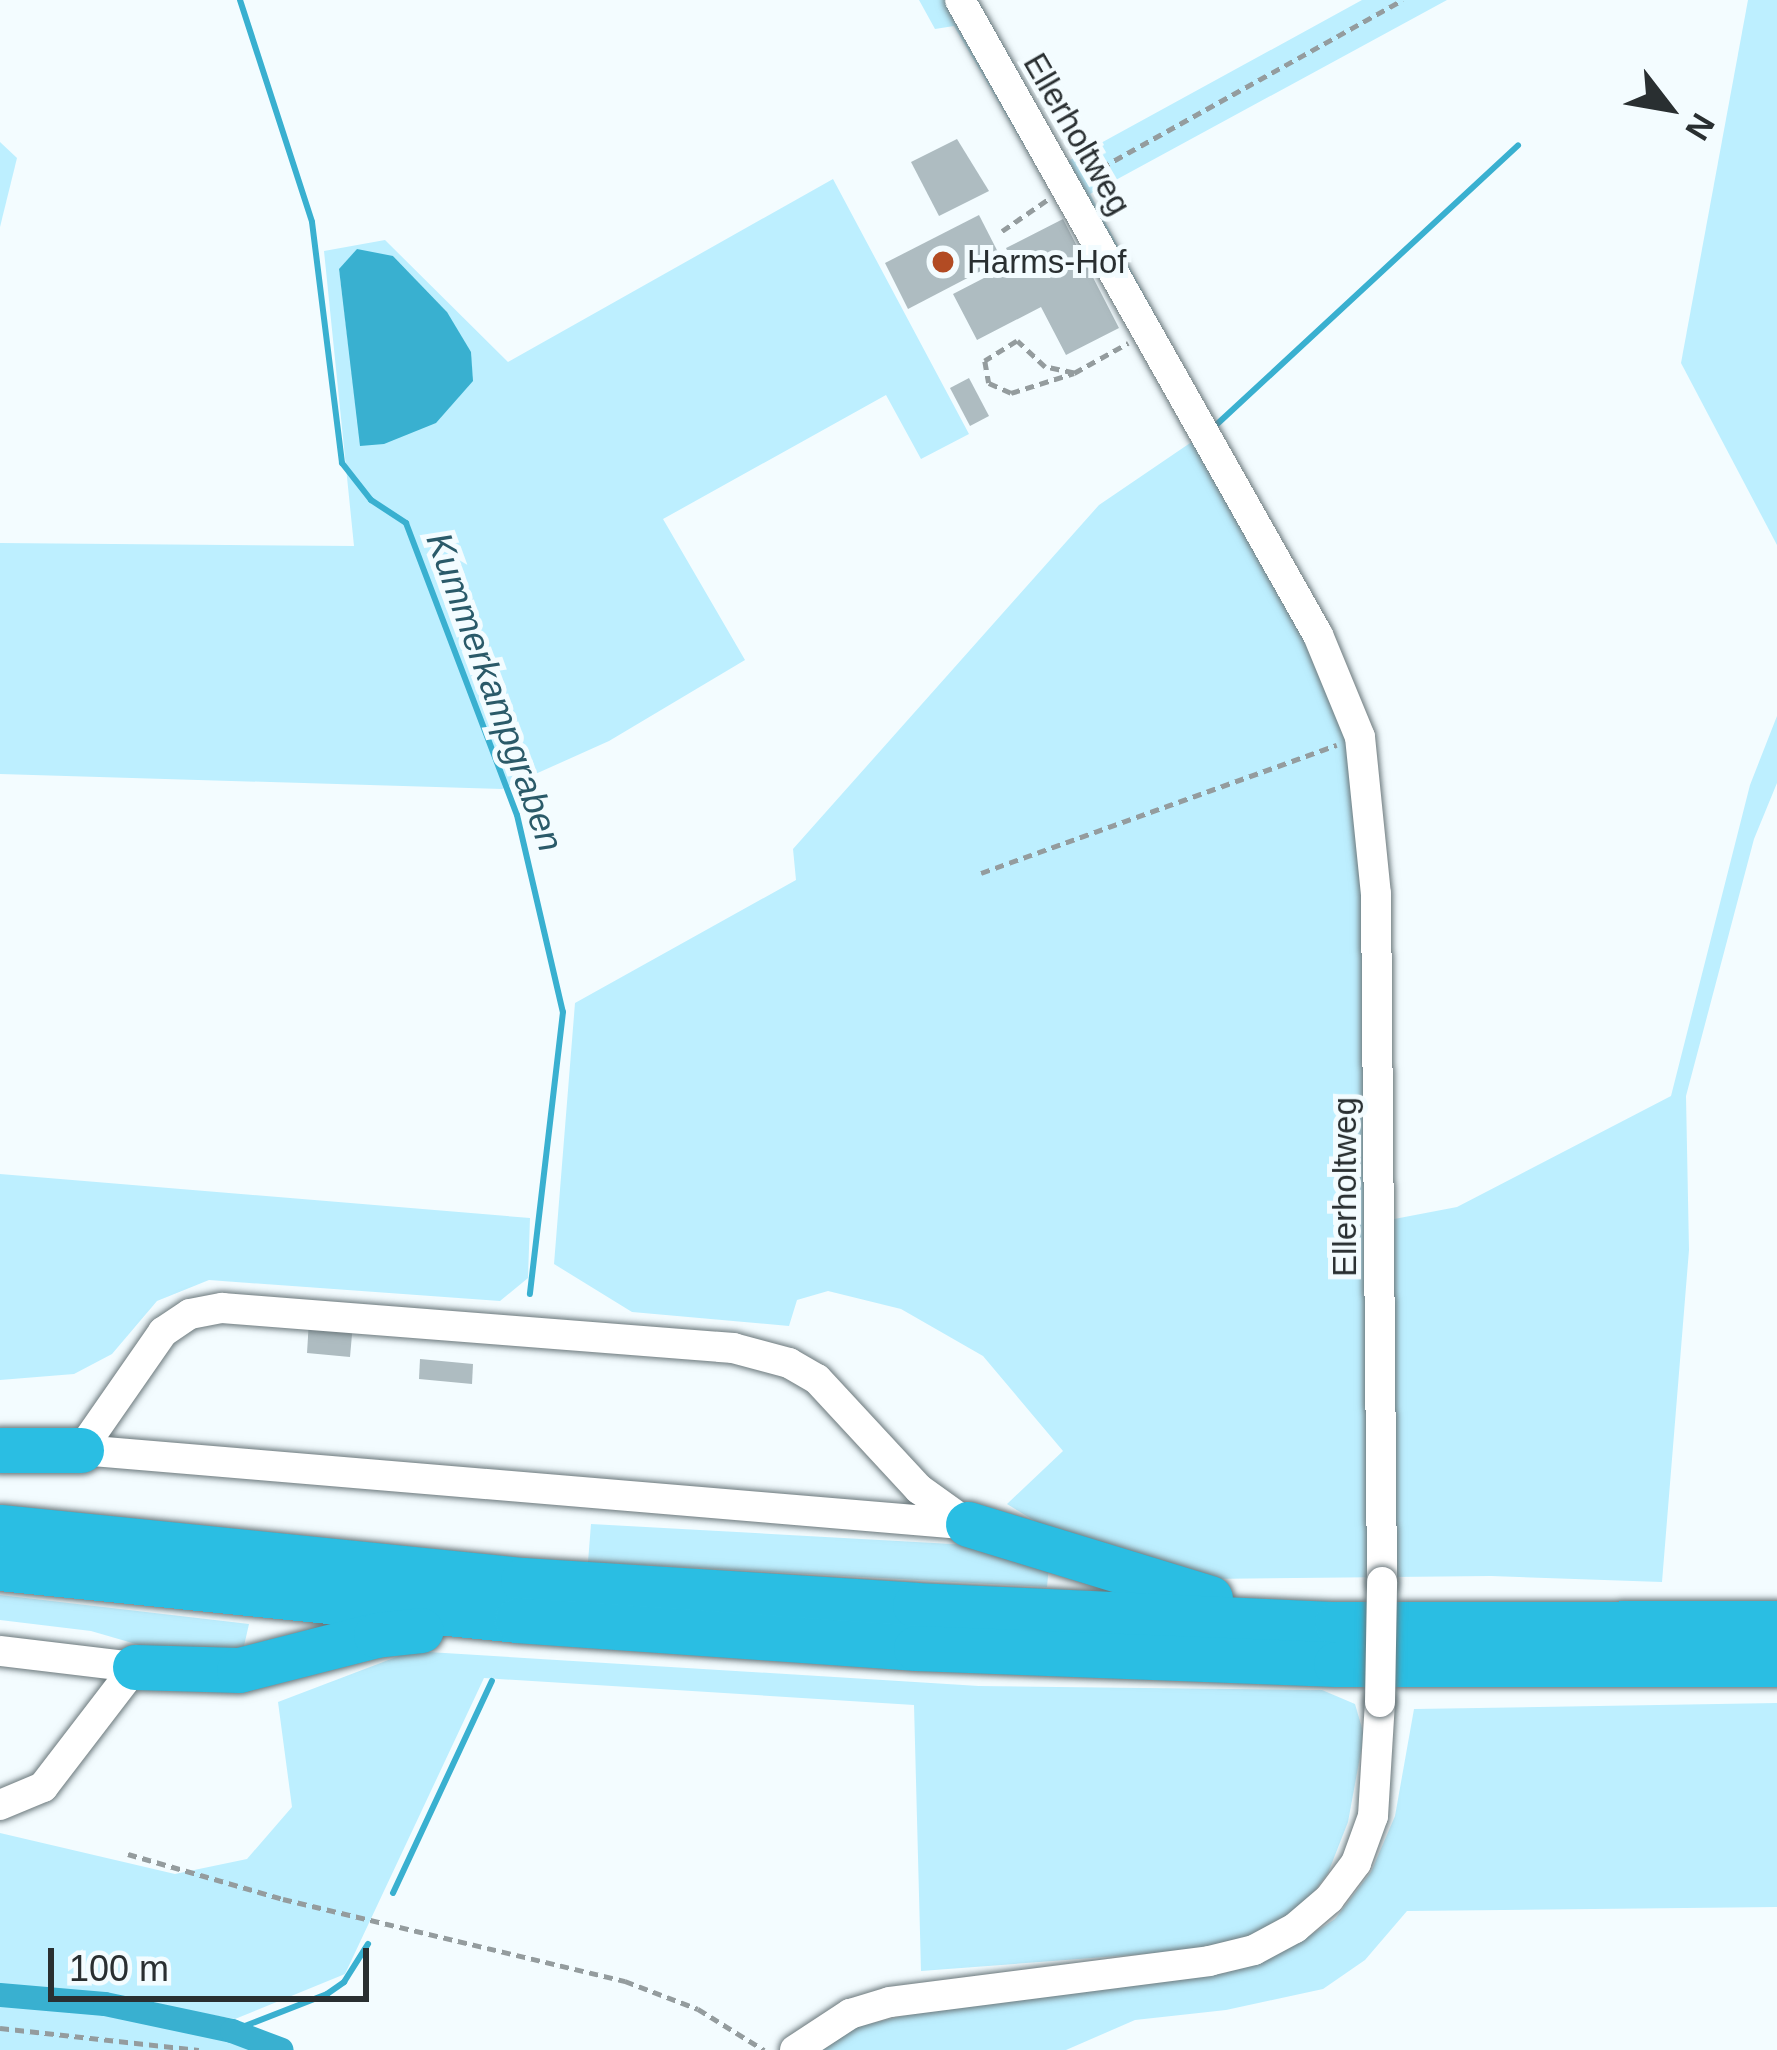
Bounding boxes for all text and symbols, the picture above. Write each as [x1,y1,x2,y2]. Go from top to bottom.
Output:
street label: Ellerholtweg [1015,46,1139,222]
north arrow [1609,48,1729,168]
text: N [1678,107,1722,147]
place label: Harms-Hof [967,242,1127,282]
marker: Harms-Hof [930,249,956,275]
water label: Kummerkampgraben [417,527,573,857]
street label: Ellerholtweg [1325,1097,1365,1277]
scale bar [54,1924,375,1998]
text: 100 m [69,1948,169,1989]

